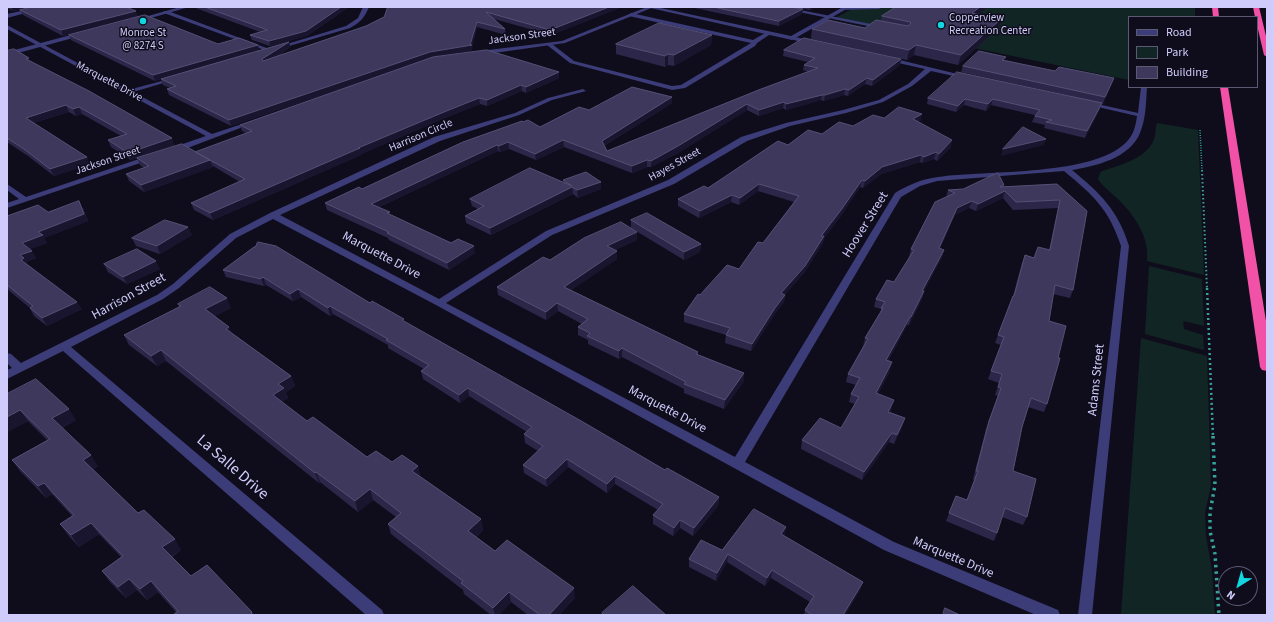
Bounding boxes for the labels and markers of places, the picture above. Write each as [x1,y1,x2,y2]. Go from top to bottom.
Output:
place label: Copperview Recreation Center [949,12,1031,38]
marker: Monroe St @ 8274 S [138,16,148,26]
marker: Copperview Recreation Center [936,20,946,30]
place label: Monroe St @ 8274 S [120,27,166,53]

